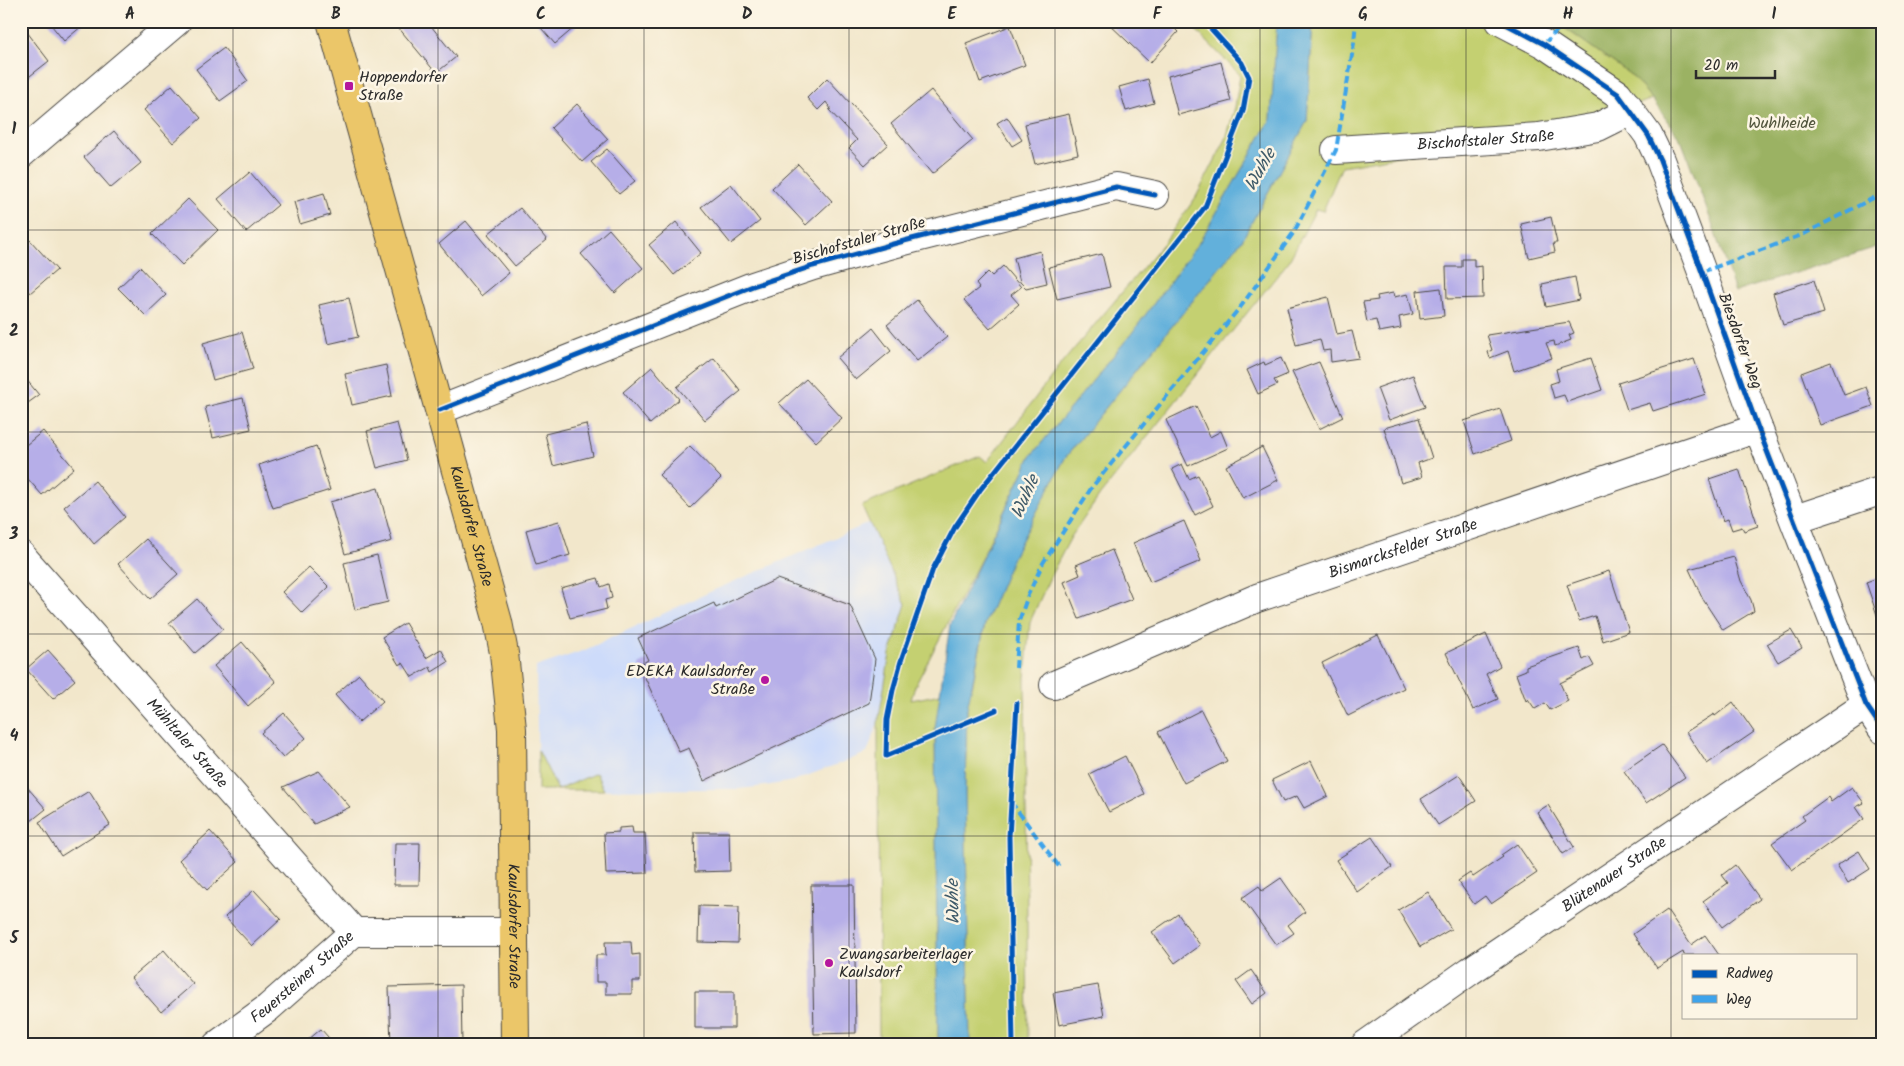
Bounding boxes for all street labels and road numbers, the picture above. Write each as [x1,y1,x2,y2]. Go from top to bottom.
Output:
street label: Bischofstaler Straße [1416,122,1556,157]
street label: Bischofstaler Straße [790,210,928,272]
street label: Biesdorfer Weg [1711,289,1769,393]
street label: Kaulsdorfer Straße [443,462,500,589]
street label: Bismarcksfelder Straße [1325,512,1481,585]
street label: Mühltaler Straße [140,692,234,794]
street label: Blütenauer Straße [1556,830,1672,919]
street label: Kaulsdorfer Straße [501,864,527,989]
street label: Feuersteiner Straße [245,925,360,1030]

